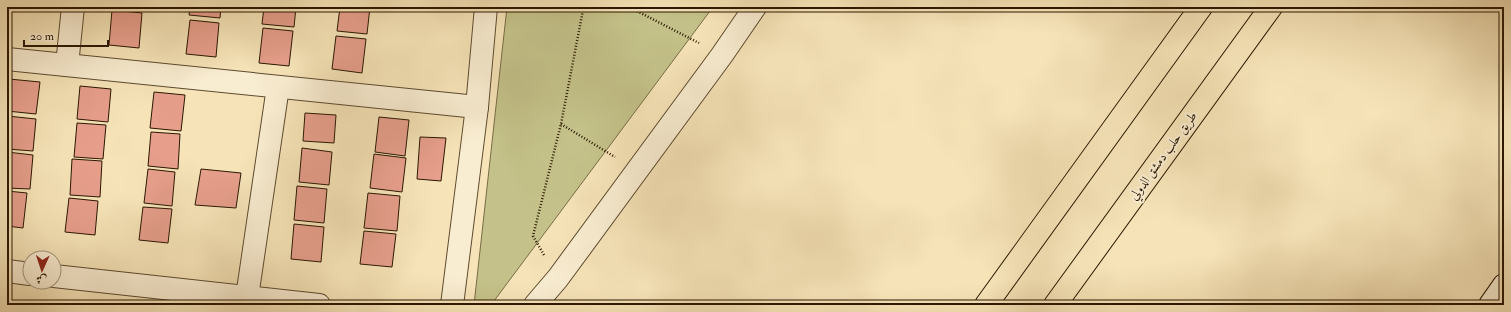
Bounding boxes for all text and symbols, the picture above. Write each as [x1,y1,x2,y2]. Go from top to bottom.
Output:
scale bar [24,22,108,48]
text: 20 m [30,29,55,44]
street label: طريق حلب دمشق الدولي [1125,109,1203,205]
north arrow [22,250,62,290]
text: ش [36,273,47,286]

